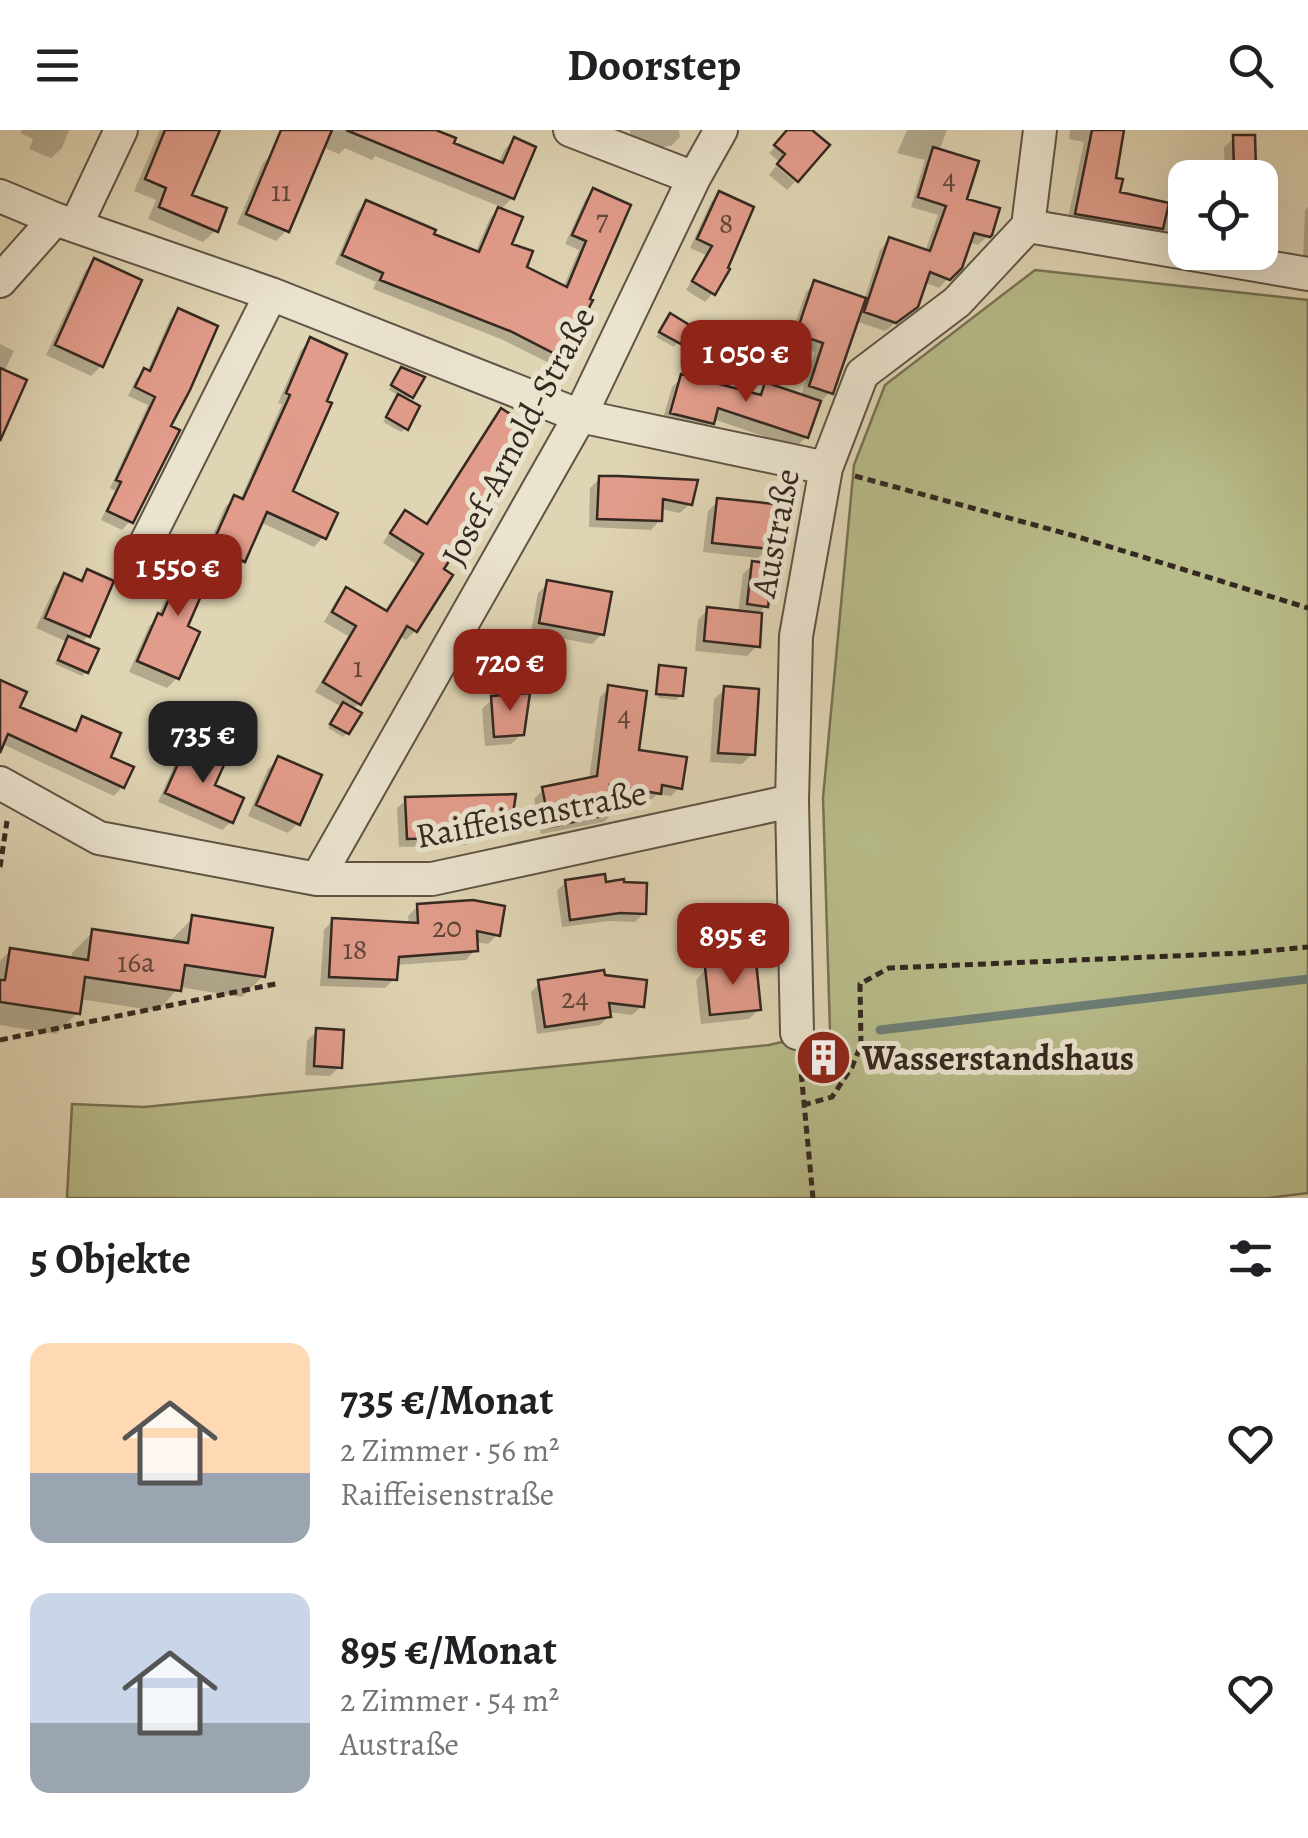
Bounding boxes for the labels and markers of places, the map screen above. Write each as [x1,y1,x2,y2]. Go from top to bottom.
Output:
pin: 1 050 € [654,320,838,405]
pin: 1 550 € [86,534,270,619]
pin: 720 € [440,629,580,714]
pin: 735 € [133,701,273,786]
pin: 895 € [663,903,803,988]
building icon: Wasserstandshaus [793,1028,853,1088]
place label: Wasserstandshaus [861,1034,1134,1082]

